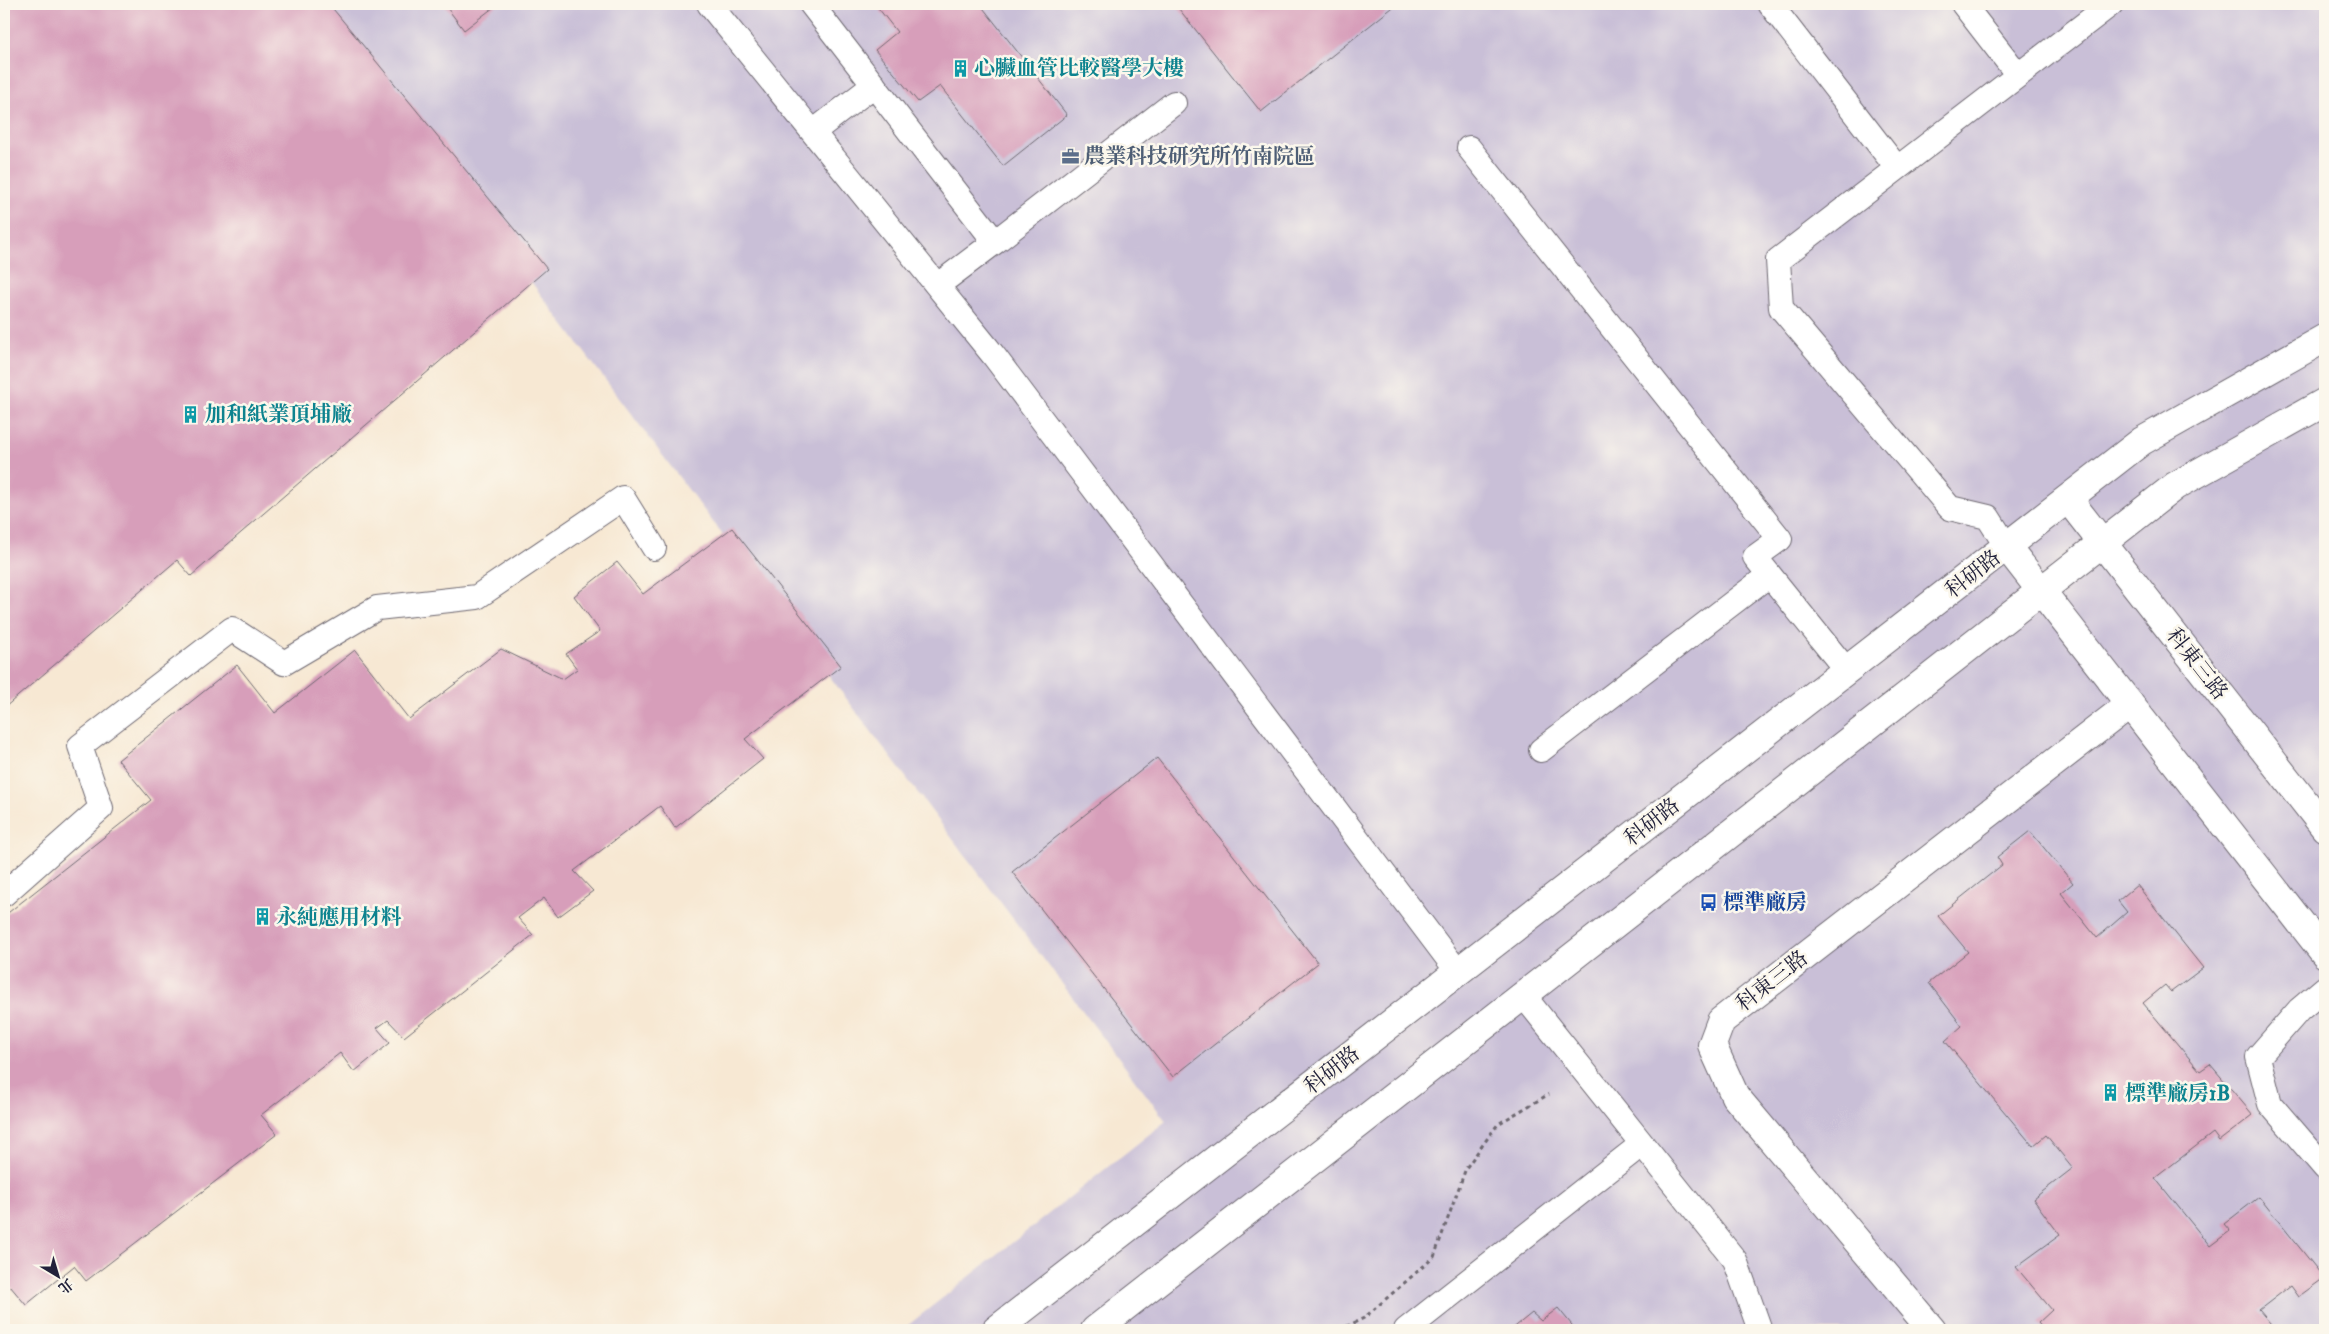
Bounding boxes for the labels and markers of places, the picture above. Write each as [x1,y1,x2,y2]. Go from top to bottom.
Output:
place label: 心臟血管比較醫學大樓 [974,55,1184,82]
building icon: 心臟血管比較醫學大樓 [950,58,970,78]
place label: 農業科技研究所竹南院區 [1084,143,1315,170]
office icon: 農業科技研究所竹南院區 [1060,146,1080,166]
place label: 加和紙業頂埔廠 [205,401,352,428]
building icon: 加和紙業頂埔廠 [181,404,201,424]
place label: 標準廠房 [1723,889,1807,916]
bus stop icon: 標準廠房 [1699,892,1719,912]
place label: 永純應用材料 [276,904,402,931]
building icon: 永純應用材料 [252,907,272,927]
place label: 標準廠房1B [2125,1080,2230,1107]
building icon: 標準廠房1B [2101,1083,2121,1103]

